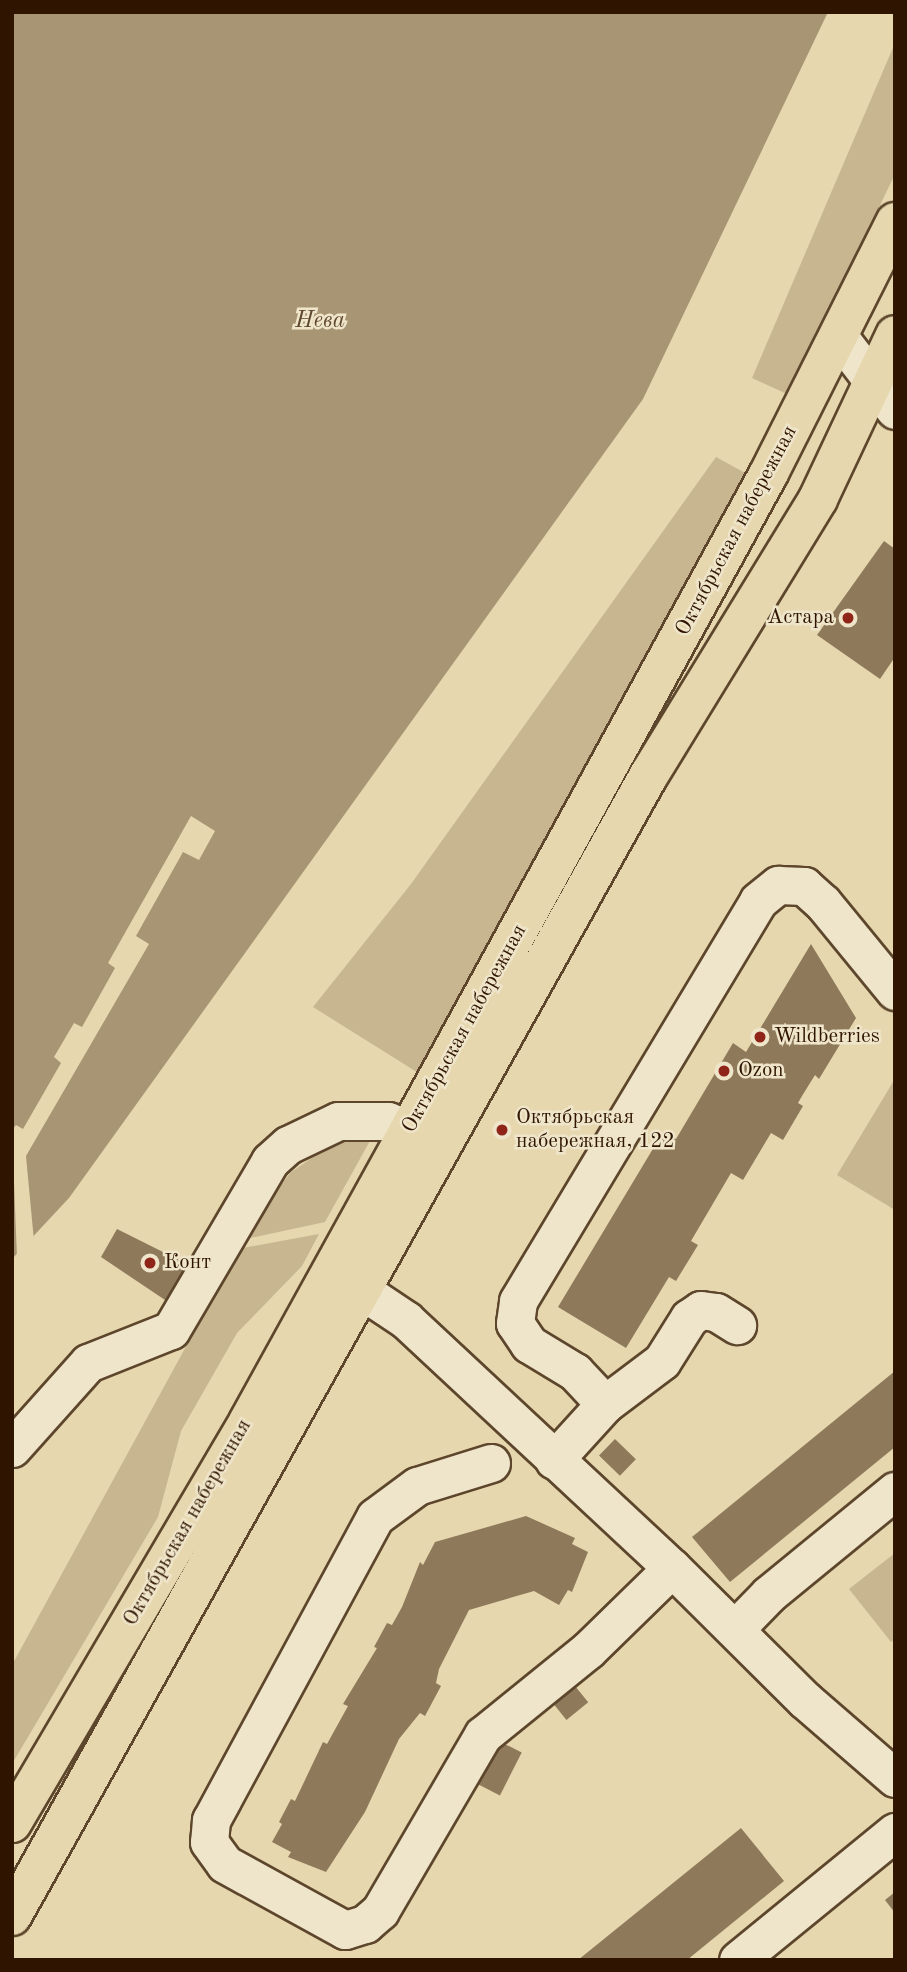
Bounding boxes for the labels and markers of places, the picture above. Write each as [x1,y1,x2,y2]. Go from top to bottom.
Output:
place label: Астара [767,605,834,631]
marker: Астара [840,610,856,626]
place label: Wildberries [774,1024,880,1050]
marker: Wildberries [752,1029,768,1045]
place label: Ozon [738,1058,784,1084]
marker: Ozon [716,1063,732,1079]
place label: Октябрьская набережная, 122 [516,1105,675,1155]
marker: Октябрьская набережная, 122 [494,1122,510,1138]
place label: Конт [164,1250,211,1276]
marker: Конт [142,1255,158,1271]

